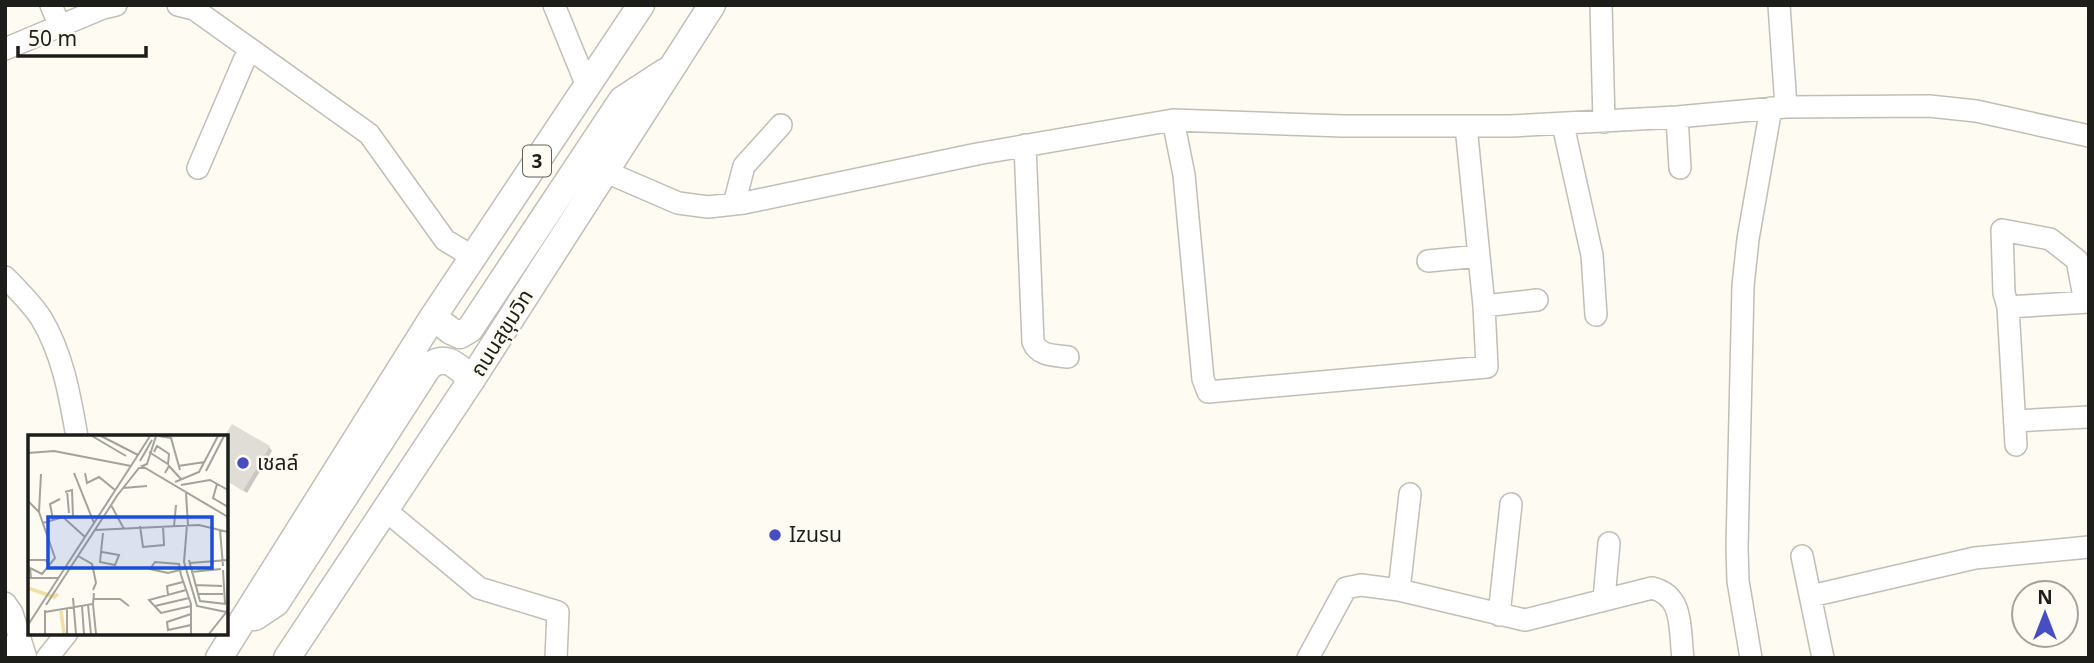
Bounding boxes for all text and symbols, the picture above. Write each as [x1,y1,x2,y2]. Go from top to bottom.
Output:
scale bar [18,14,145,58]
text: 50 m [28,24,77,52]
road number: 3 [523,146,551,176]
street label: ถนนสุขุมวิท [463,284,539,381]
inset map [28,435,228,635]
place label: เชลล์ [257,448,298,476]
marker: เชลล์ [235,455,251,471]
place label: Izusu [789,520,842,548]
marker: Izusu [767,527,783,543]
north arrow [2010,579,2080,649]
text: N [2037,584,2053,610]

